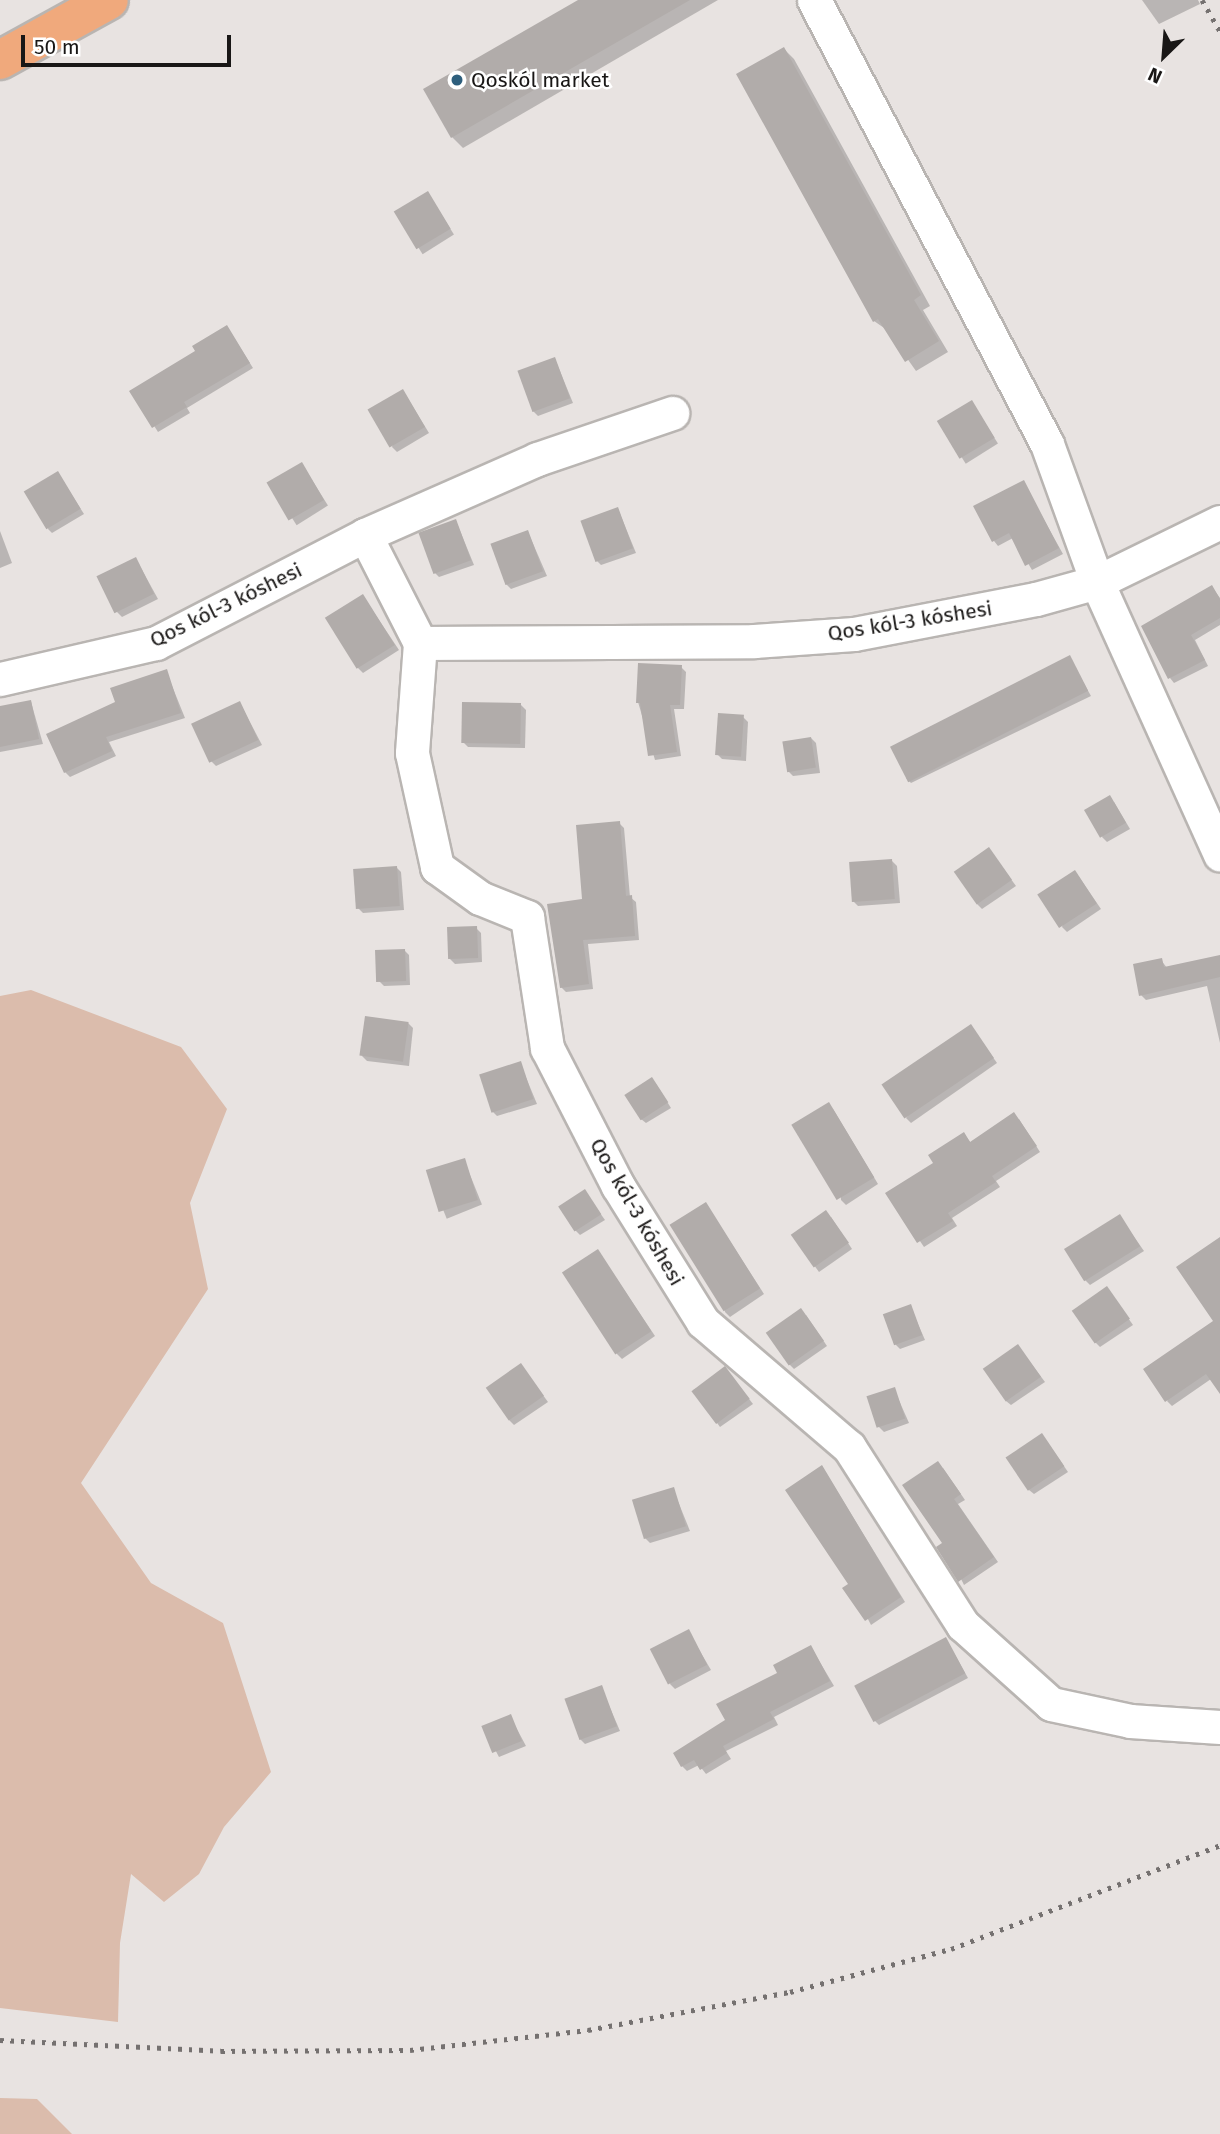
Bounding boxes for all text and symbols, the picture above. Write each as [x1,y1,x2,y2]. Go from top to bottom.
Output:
scale bar [24,21,234,65]
north arrow [1129,21,1199,91]
text: 50 m [34,34,80,60]
text: N [1144,62,1165,89]
place label: Qoskól market [471,67,609,93]
marker: Qoskól market [449,72,465,88]
street label: Qos kól-3 kóshesi [146,557,306,653]
street label: Qos kól-3 kóshesi [826,596,994,646]
street label: Qos kól-3 kóshesi [585,1134,689,1290]

